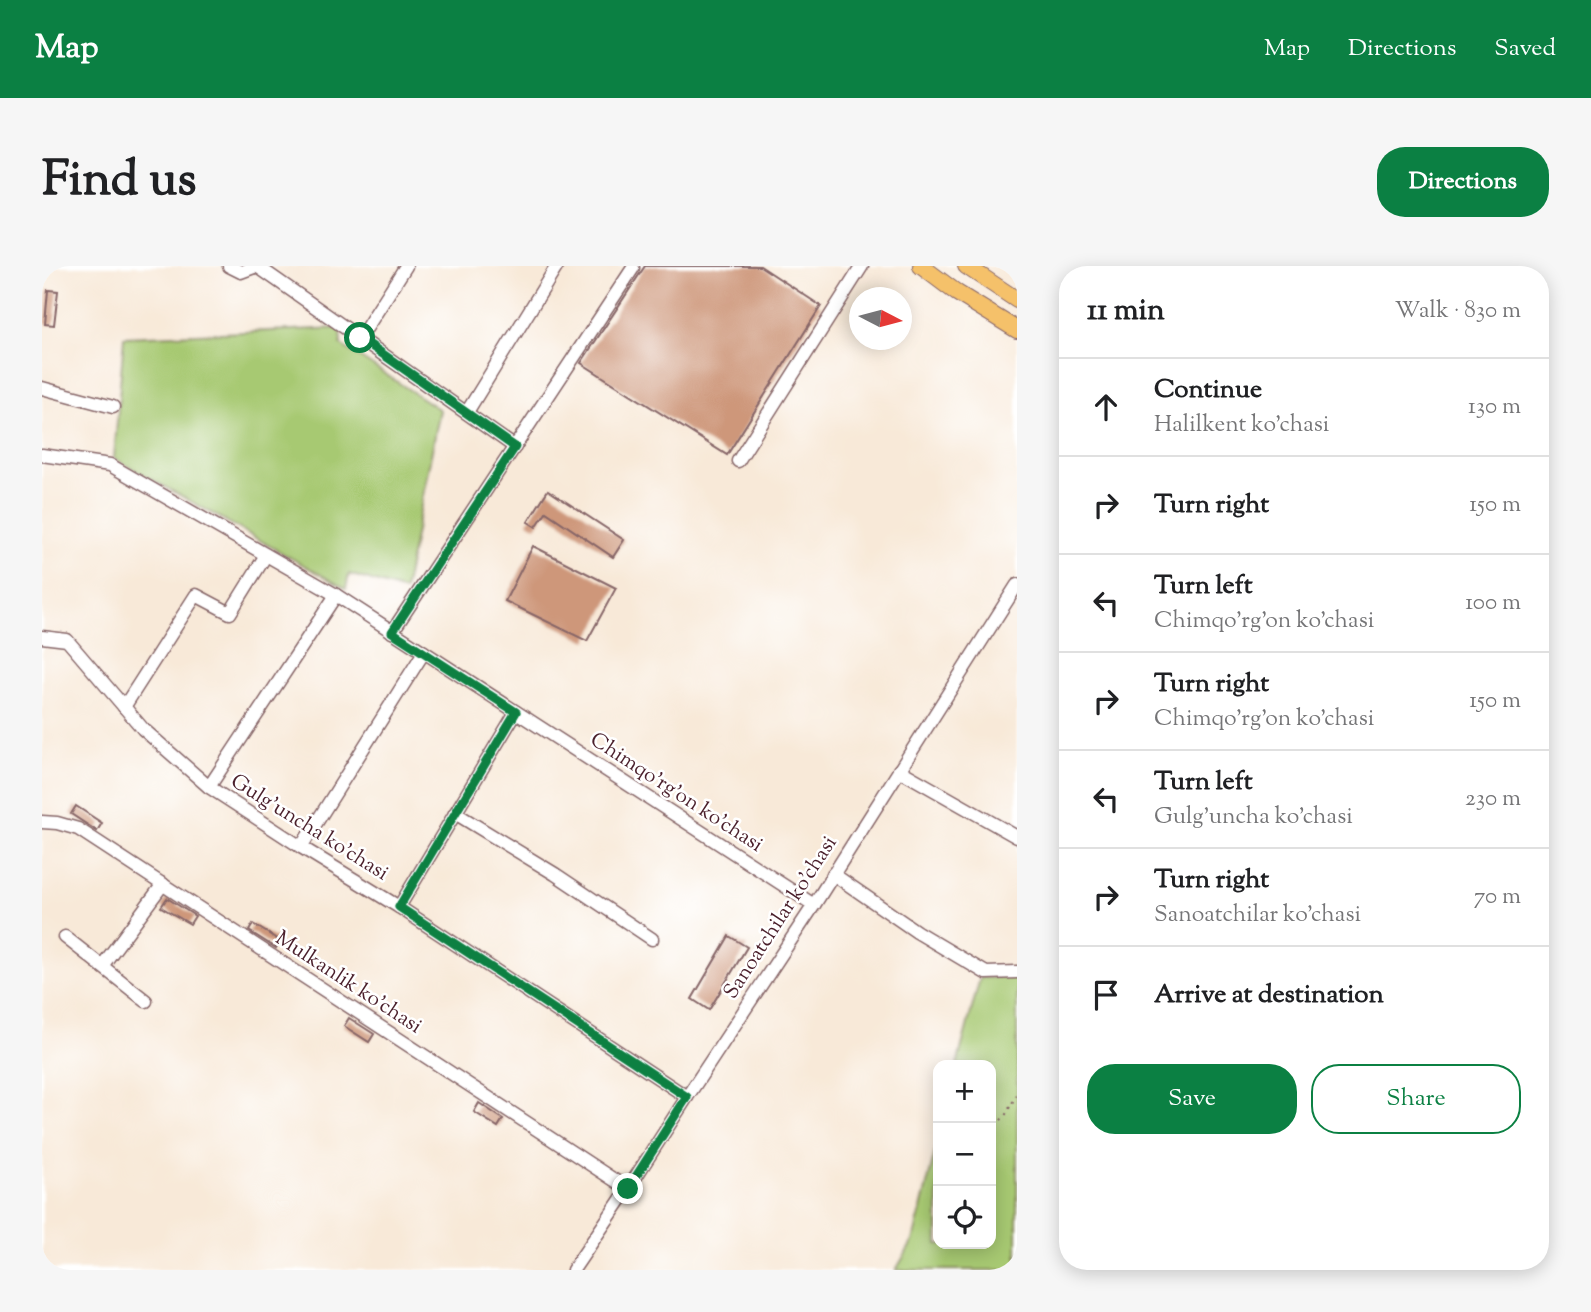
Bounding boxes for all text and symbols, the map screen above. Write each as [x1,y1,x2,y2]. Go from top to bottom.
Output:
text: Map [35,25,99,73]
text: Map [1264,32,1310,66]
text: Directions [1348,32,1456,66]
text: Saved [1494,32,1556,66]
text: Find us [42,147,196,217]
button: Directions [1377,147,1549,217]
north arrow [849,287,912,350]
text: 11 min [1087,290,1165,333]
text: Walk · 830 m [1395,295,1521,328]
route start [344,322,375,353]
text: Continue [1154,372,1262,409]
icon: ahead [1087,388,1125,426]
text: 130 m [1468,391,1521,424]
text: Halilkent ko'chasi [1154,409,1329,442]
icon: right [1087,486,1125,524]
text: Turn right [1154,487,1269,524]
text: 150 m [1469,489,1521,522]
text: Turn left [1154,568,1253,605]
icon: left [1087,584,1125,622]
text: 100 m [1465,587,1521,620]
text: Chimqo'rg'on ko'chasi [1154,605,1374,638]
text: Turn right [1154,666,1269,703]
icon: right [1087,682,1125,720]
text: 150 m [1469,685,1521,718]
text: Chimqo'rg'on ko'chasi [1154,703,1374,736]
street label: Chimqo'rg'on ko'chasi [583,726,769,860]
text: Turn left [1154,764,1253,801]
street label: Gulg'uncha ko'chasi [224,767,394,889]
icon: left [1087,780,1125,818]
text: 230 m [1465,783,1521,816]
text: Gulg'uncha ko'chasi [1154,801,1353,834]
street label: Sanoatchilar ko'chasi [717,831,845,1005]
text: Turn right [1154,862,1269,899]
icon: right [1087,878,1125,916]
text: 70 m [1474,881,1521,914]
text: Sanoatchilar ko'chasi [1154,899,1361,932]
street label: Mulkanlik ko'chasi [269,924,427,1042]
icon: arrive [1087,976,1125,1014]
text: Arrive at destination [1154,977,1384,1014]
map controls [933,1060,996,1249]
button: + [933,1060,996,1123]
button: Save [1087,1064,1297,1134]
button: Share [1311,1064,1521,1134]
button: − [933,1123,996,1186]
route end [612,1173,643,1204]
button: locate [933,1186,996,1249]

